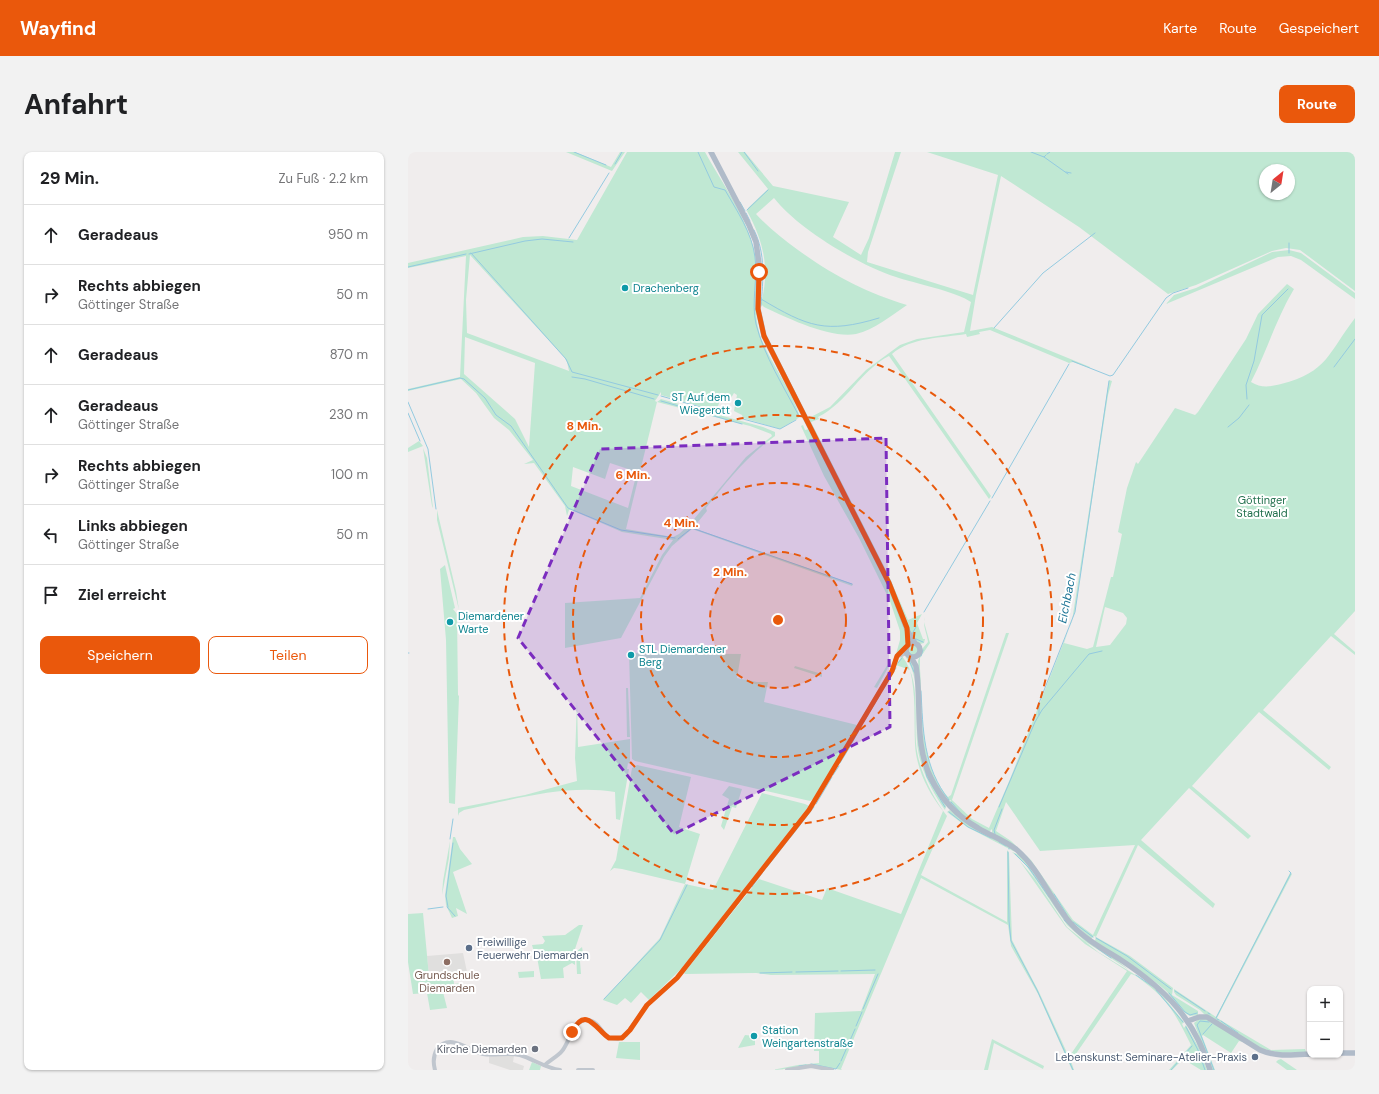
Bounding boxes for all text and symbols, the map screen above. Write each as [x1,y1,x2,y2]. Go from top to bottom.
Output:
text: Wayfind [20,16,96,41]
text: Karte [1163,19,1197,37]
text: Route [1219,19,1257,37]
text: Gespeichert [1279,19,1359,37]
button: Route [1279,85,1355,123]
text: Anfahrt [24,86,128,123]
north arrow [1259,164,1295,200]
text: 29 Min. [40,167,99,189]
text: Zu Fuß · 2.2 km [278,170,368,187]
icon: ahead [40,224,62,246]
text: Geradeaus [78,225,159,245]
text: 950 m [328,226,368,243]
route start [750,263,768,281]
text: Rechts abbiegen [78,276,201,296]
place label: Drachenberg [633,281,699,295]
marker: Drachenberg [620,283,630,293]
icon: right [40,284,62,306]
text: 50 m [336,286,368,303]
text: Göttinger Straße [78,296,179,313]
icon: ahead [40,344,62,366]
text: Geradeaus [78,345,159,365]
text: 870 m [330,346,368,363]
place label: ST Auf dem Wiegerott [672,390,730,417]
text: Geradeaus [78,396,159,416]
marker: ST Auf dem Wiegerott [733,398,743,408]
icon: ahead [40,404,62,426]
text: 230 m [329,406,368,423]
text: Göttinger Straße [78,416,179,433]
text: 8 Min. [567,418,601,434]
text: Rechts abbiegen [78,456,201,476]
icon: right [40,464,62,486]
text: 100 m [331,466,368,483]
text: 6 Min. [616,467,650,483]
text: Göttinger Straße [78,476,179,493]
park label: Göttinger Stadtwald [1236,493,1288,520]
text: 4 Min. [664,515,698,531]
text: Links abbiegen [78,516,188,536]
icon: left [40,524,62,546]
text: 50 m [336,526,368,543]
text: Göttinger Straße [78,536,179,553]
text: 2 Min. [713,564,747,580]
water label: Eichbach [1054,571,1080,625]
icon: arrive [40,584,62,606]
text: Ziel erreicht [78,585,167,605]
place label: Diemardener Warte [458,609,524,636]
centre of rings [771,613,785,627]
marker: Diemardener Warte [445,617,455,627]
button: Speichern [40,636,200,674]
button: Teilen [208,636,368,674]
place label: STL Diemardener Berg [639,642,726,669]
marker: STL Diemardener Berg [626,650,636,660]
place label: Freiwillige Feuerwehr Diemarden [477,935,589,962]
marker: Freiwillige Feuerwehr Diemarden [464,943,474,953]
marker: Grundschule Diemarden [442,957,452,967]
place label: Grundschule Diemarden [414,968,480,995]
map controls [1307,986,1343,1058]
button: + [1307,986,1343,1022]
button: − [1307,1022,1343,1058]
route end [563,1023,581,1041]
place label: Station Weingartenstraße [762,1023,853,1050]
marker: Station Weingartenstraße [749,1031,759,1041]
place label: Kirche Diemarden [437,1042,527,1056]
marker: Kirche Diemarden [530,1044,540,1054]
place label: Lebenskunst: Seminare-Atelier-Praxis [1056,1050,1247,1064]
marker: Lebenskunst: Seminare-Atelier-Praxis [1250,1052,1260,1062]

